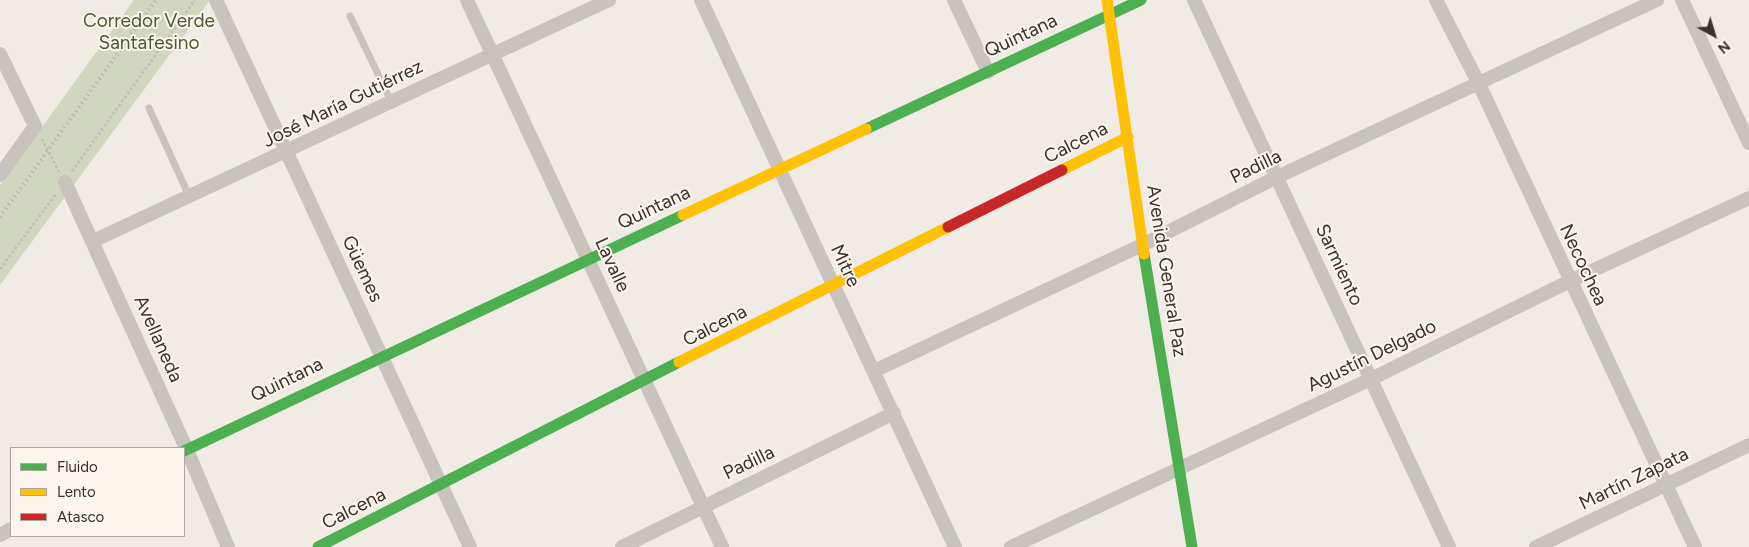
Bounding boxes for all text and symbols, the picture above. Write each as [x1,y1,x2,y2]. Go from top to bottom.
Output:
street label: Quintana [981,9,1061,63]
park label: Corredor Verde Santafesino [83,10,215,54]
north arrow [1689,10,1739,60]
text: N [1714,37,1733,57]
street label: José María Gutiérrez [259,55,427,153]
street label: Calcena [1040,117,1112,169]
street label: Padilla [1227,145,1285,189]
street label: Quintana [614,181,694,235]
street label: Avenida General Paz [1141,183,1191,359]
street label: Sarmiento [1310,221,1368,309]
street label: Necochea [1554,221,1612,309]
street label: Güemes [337,232,387,306]
street label: Lavalle [590,234,634,296]
street label: Mitre [825,241,865,291]
street label: Avellaneda [129,292,187,386]
street label: Calcena [679,300,751,352]
street label: Agustín Delgado [1304,315,1440,397]
street label: Quintana [247,353,327,407]
street label: Padilla [720,441,778,485]
street label: Martín Zapata [1576,443,1692,515]
legend [10,447,185,537]
text: Fluido [57,458,98,476]
text: Lento [57,483,96,501]
street label: Calcena [318,483,390,535]
text: Atasco [57,508,104,526]

